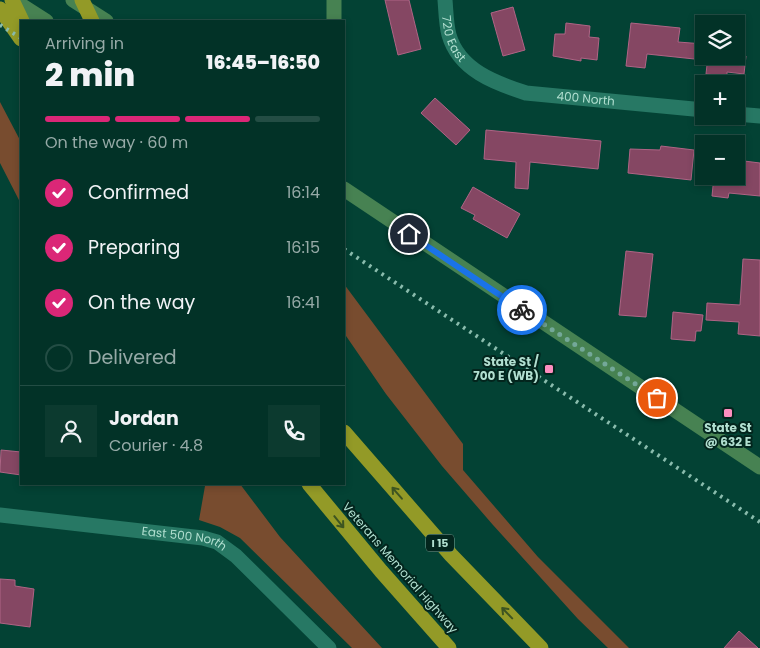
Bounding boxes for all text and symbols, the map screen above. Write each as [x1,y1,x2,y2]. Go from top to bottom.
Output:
street label: 720 East [438,15,470,66]
map controls [695,15,745,185]
button: layers [695,15,745,65]
text: Arriving in [45,32,124,55]
text: 16:45–16:50 [206,49,320,76]
text: 2 min [45,52,135,97]
button: + [695,75,745,125]
street label: 400 North [556,87,616,109]
text: On the way · 60 m [45,131,188,154]
button: − [695,135,745,185]
icon: check [45,179,73,207]
text: Confirmed [88,179,189,206]
text: 16:14 [286,181,320,204]
pin [388,213,430,255]
icon: home [395,220,423,248]
icon: check [45,234,73,262]
text: Preparing [88,234,180,261]
text: 16:15 [286,236,320,259]
courier [497,285,547,335]
icon: check [45,289,73,317]
text: On the way [88,289,195,316]
text: 16:41 [286,291,320,314]
icon: bike [508,296,536,324]
text: Delivered [88,344,177,371]
place label: State St / 700 E (WB) [473,353,540,384]
marker: State St / 700 E (WB) [543,363,555,375]
pin [636,377,678,419]
icon: bag [643,384,671,412]
button: person [45,405,97,457]
text: Jordan [109,405,179,432]
button: phone [268,405,320,457]
marker: State St @ 632 E [722,407,734,419]
place label: State St @ 632 E [704,419,752,450]
text: Courier · 4.8 [109,434,203,457]
one-way arrow [391,487,403,500]
street label: Veterans Memorial Highway [339,499,462,637]
one-way arrow [334,515,345,528]
street label: East 500 North [141,522,231,555]
road number: I 15 [426,534,454,552]
one-way arrow [501,607,513,619]

